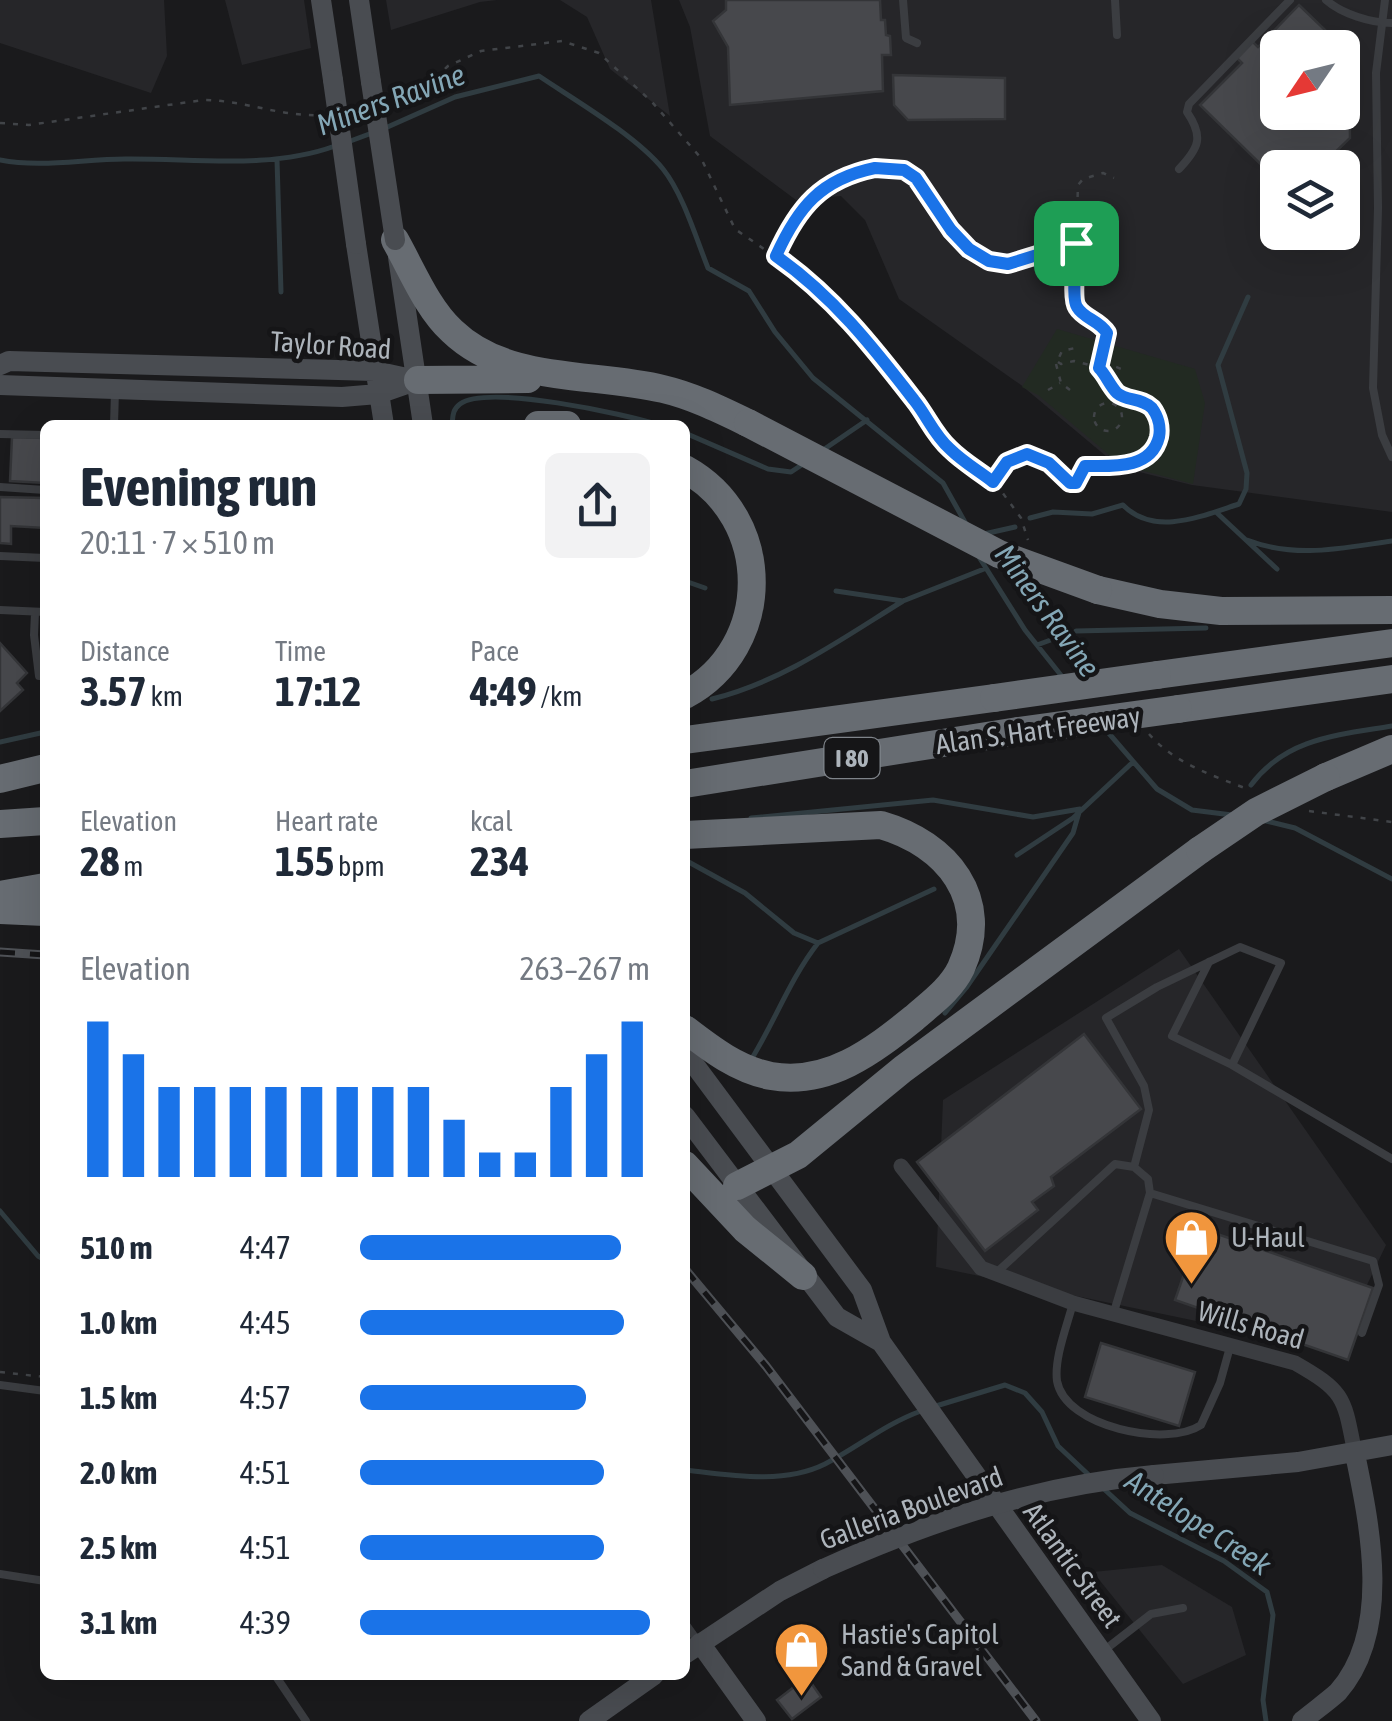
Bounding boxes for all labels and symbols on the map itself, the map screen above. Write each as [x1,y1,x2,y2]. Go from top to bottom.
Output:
north arrow [1260,30,1360,130]
water label: Miners Ravine [312,57,469,142]
pin [1034,201,1119,286]
street label: Taylor Road [270,325,392,365]
water label: Miners Ravine [988,538,1107,683]
street label: Alan S. Hart Freeway [934,700,1142,760]
road number: I 80 [824,738,880,778]
shop icon: U-Haul [1162,1207,1222,1286]
place label: U-Haul [1231,1221,1305,1253]
street label: Wills Road [1194,1295,1308,1355]
street label: Galleria Boulevard [815,1460,1007,1556]
water label: Antelope Creek [1119,1462,1278,1582]
street label: Atlantic Street [1017,1497,1129,1633]
place label: Hastie's Capitol Sand & Gravel [841,1618,999,1682]
shop icon: Hastie's Capitol Sand & Gravel [772,1620,832,1699]

